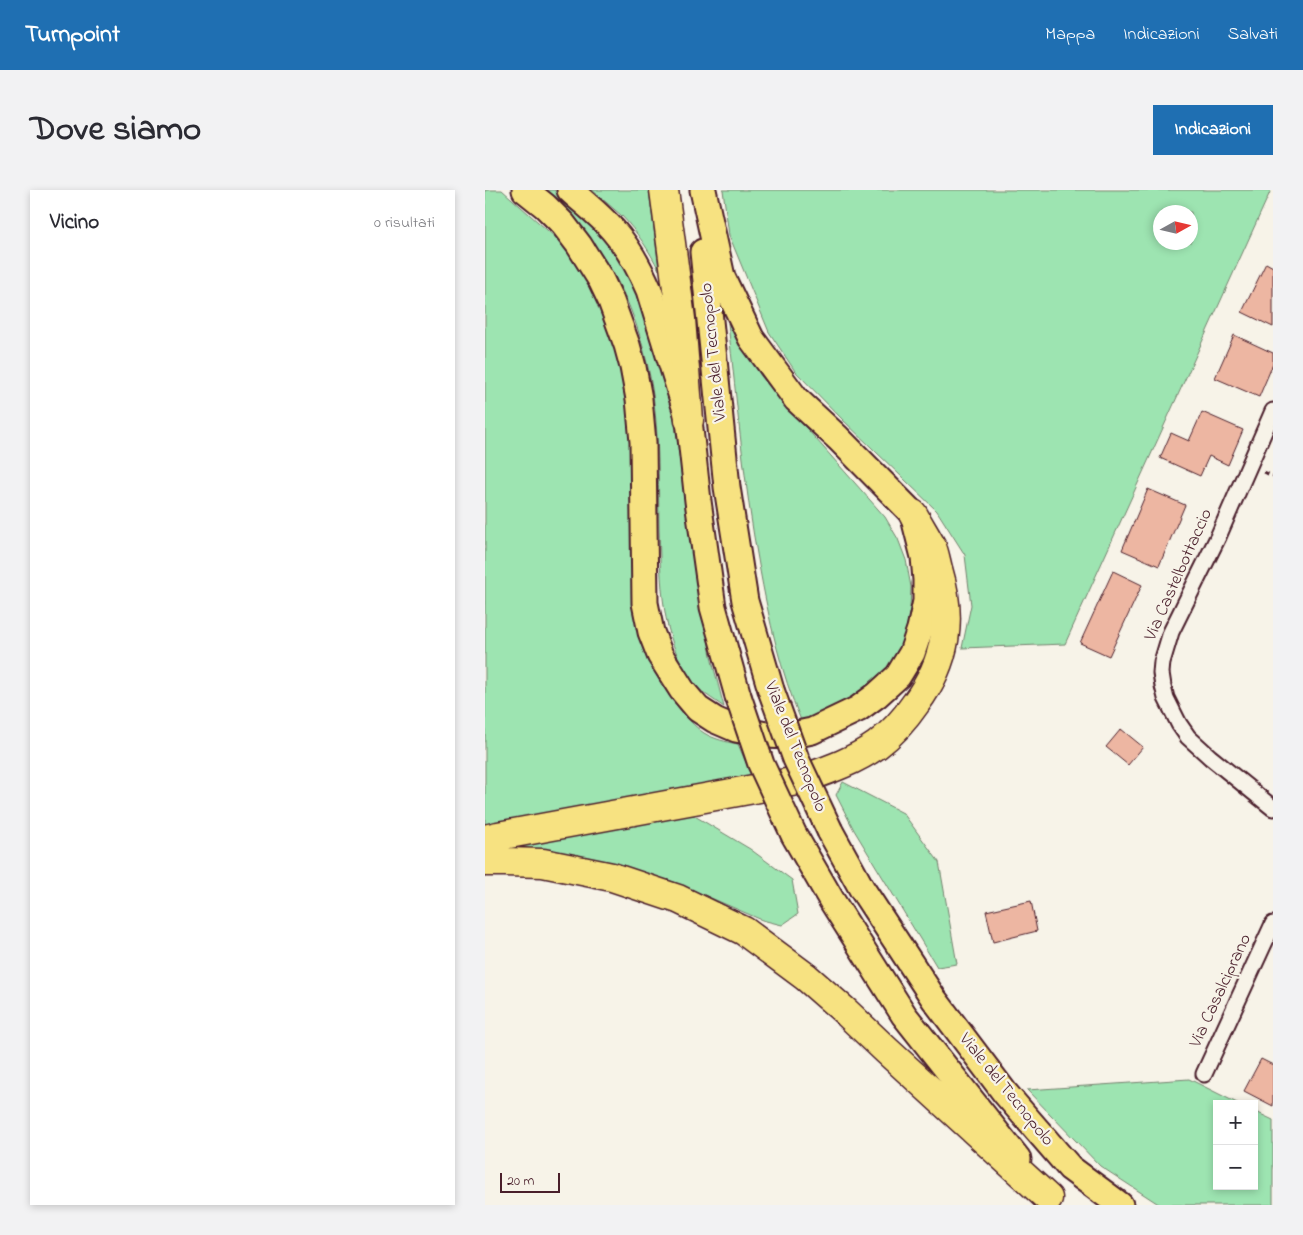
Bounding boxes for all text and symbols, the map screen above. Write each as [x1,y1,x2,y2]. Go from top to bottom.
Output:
text: Turnpoint [25,18,120,53]
text: Mappa [1045,22,1095,48]
text: Indicazioni [1123,22,1200,48]
text: Salvati [1228,22,1278,48]
text: Dove siamo [30,105,201,156]
button: Indicazioni [1153,105,1273,155]
north arrow [1153,205,1198,250]
text: Vicino [50,208,99,238]
text: 0 risultati [374,211,435,235]
street label: Viale del Tecnopolo [694,281,734,424]
street label: Via Castelbottaccio [1138,505,1220,646]
street label: Viale del Tecnopolo [756,677,833,816]
street label: Via Casalciprano [1183,930,1259,1053]
street label: Viale del Tecnopolo [951,1027,1060,1152]
map controls [1213,1100,1258,1190]
button: + [1213,1100,1258,1145]
button: − [1213,1145,1258,1190]
scale bar [500,1170,560,1193]
text: 20 m [507,1171,534,1192]

